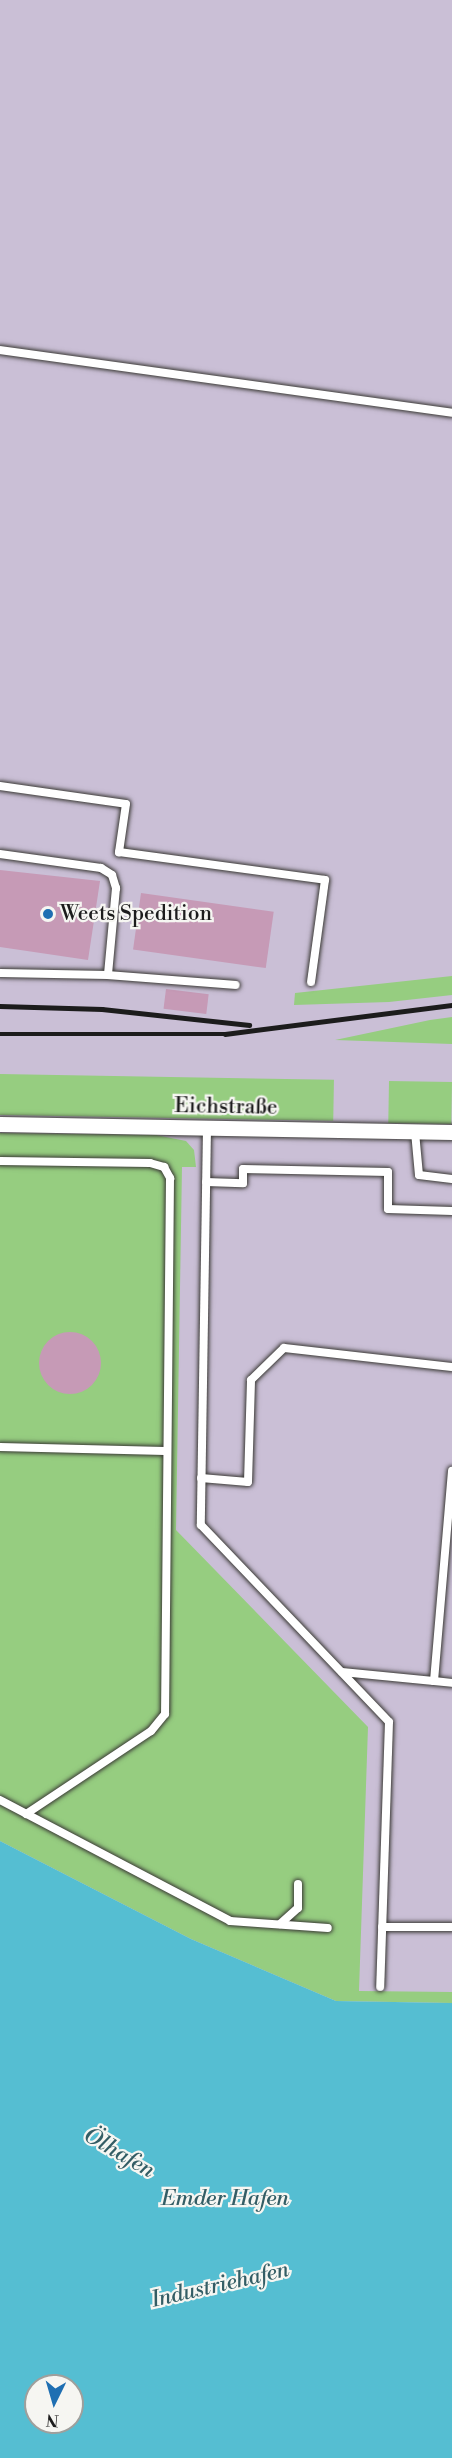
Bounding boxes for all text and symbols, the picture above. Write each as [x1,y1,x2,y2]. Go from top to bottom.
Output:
place label: Weets Spedition [60,901,212,927]
marker: Weets Spedition [41,907,55,921]
street label: Eichstraße [174,1094,278,1120]
water label: Ölhafen [79,2122,159,2184]
water label: Emder Hafen [161,2186,289,2212]
water label: Industriehafen [148,2256,292,2314]
north arrow [24,2374,84,2434]
text: N [45,2409,60,2430]

